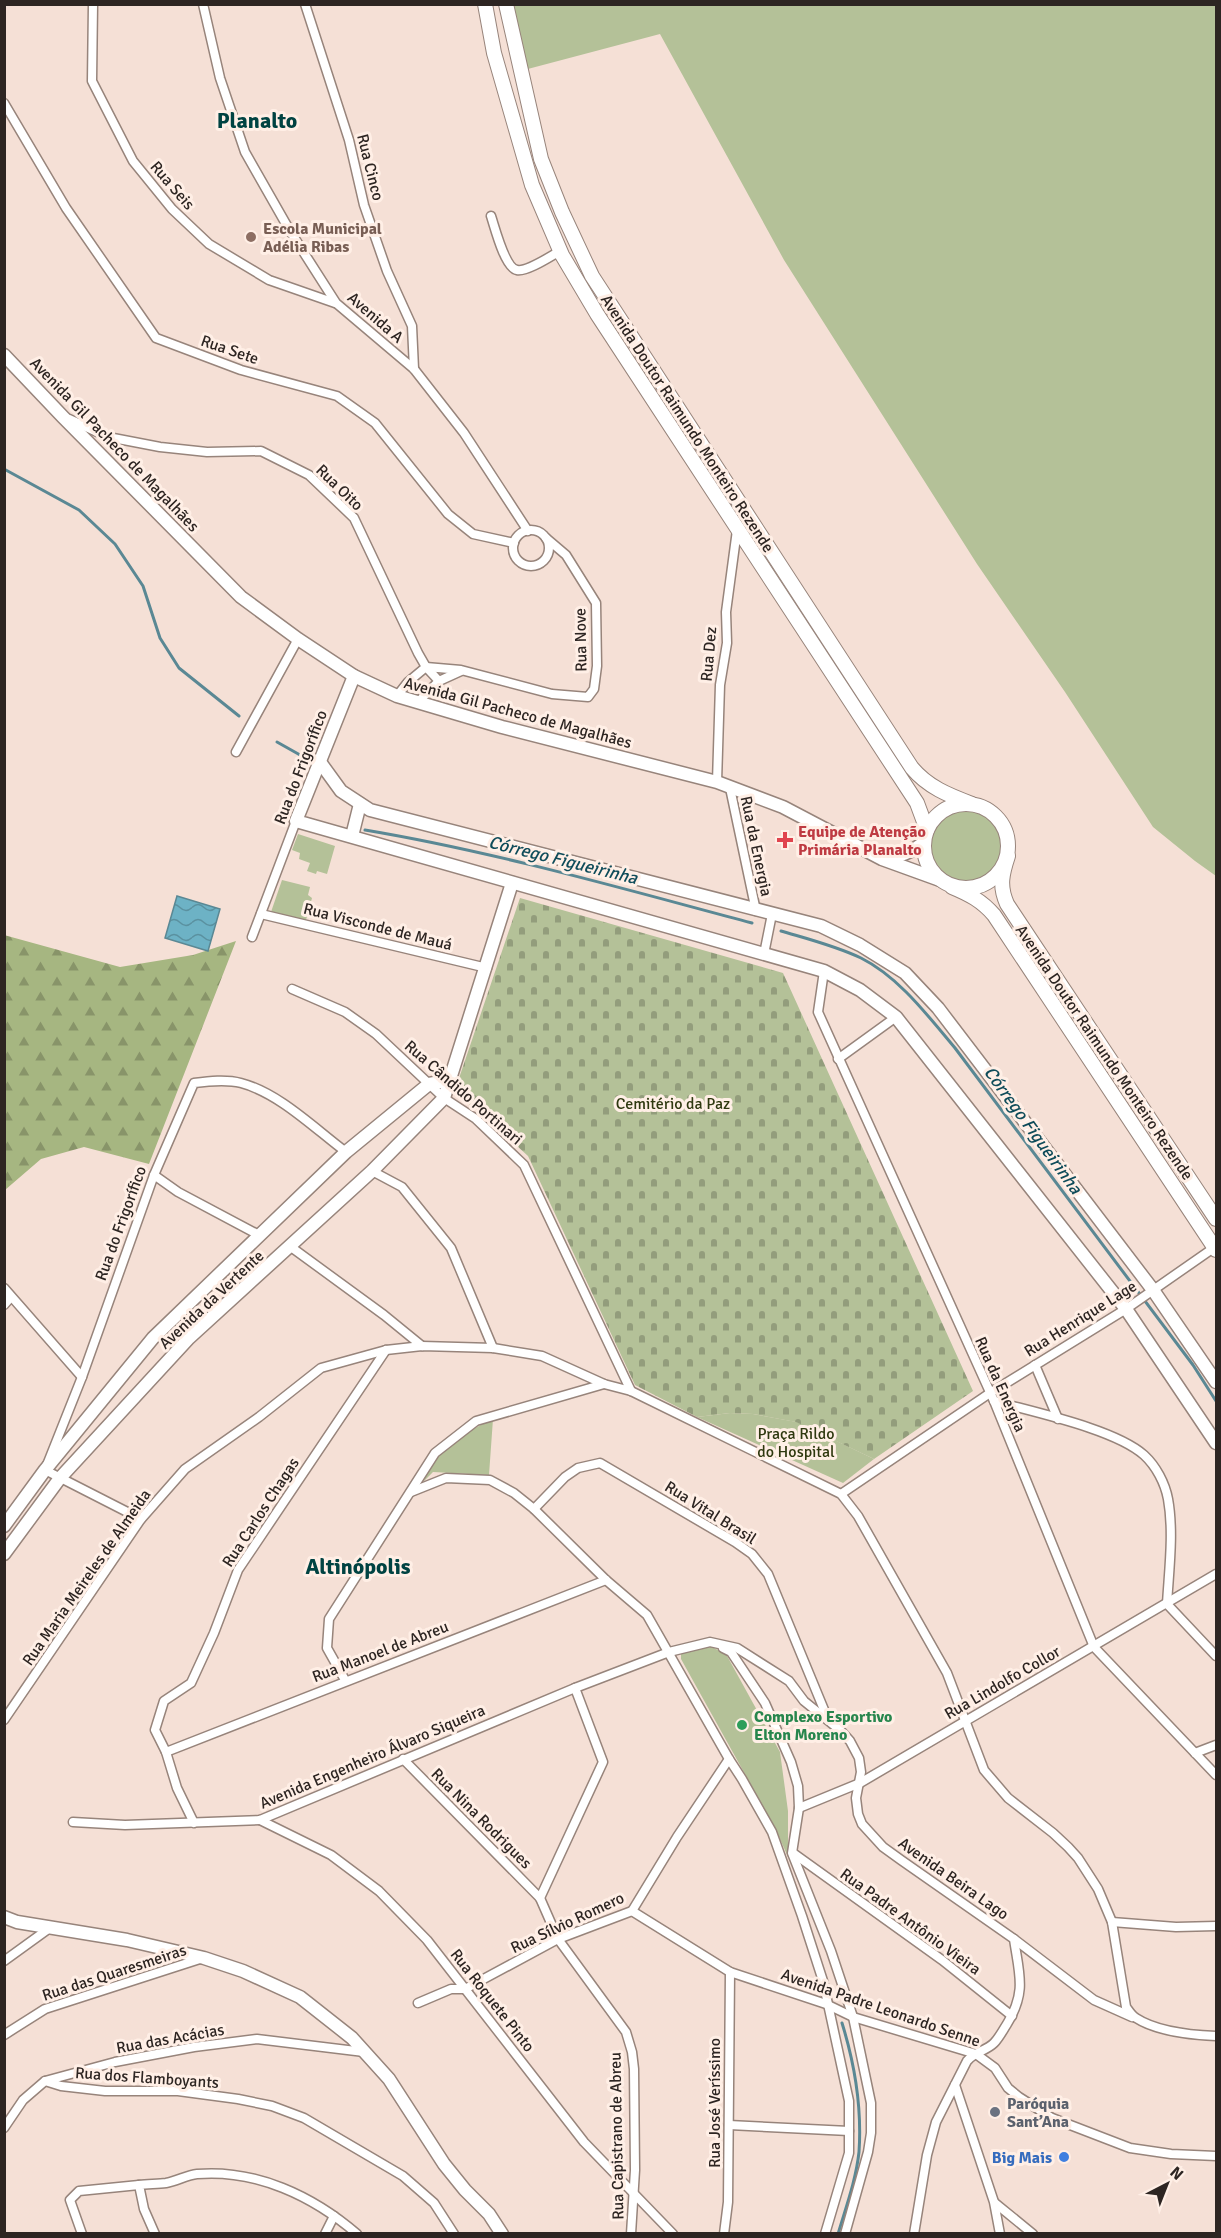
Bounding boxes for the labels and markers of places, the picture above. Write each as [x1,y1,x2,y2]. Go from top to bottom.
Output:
place label: Escola Municipal Adélia Ribas [263,219,382,257]
marker: Escola Municipal Adélia Ribas [244,230,258,244]
place label: Equipe de Atenção Primária Planalto [798,822,926,860]
marker: Equipe de Atenção Primária Planalto [776,831,794,849]
place label: Complexo Esportivo Elton Moreno [754,1707,892,1745]
marker: Complexo Esportivo Elton Moreno [735,1718,749,1732]
place label: Paróquia Sant’Ana [1007,2094,1069,2132]
marker: Paróquia Sant’Ana [988,2105,1002,2119]
place label: Big Mais [992,2148,1052,2168]
marker: Big Mais [1057,2150,1071,2164]

